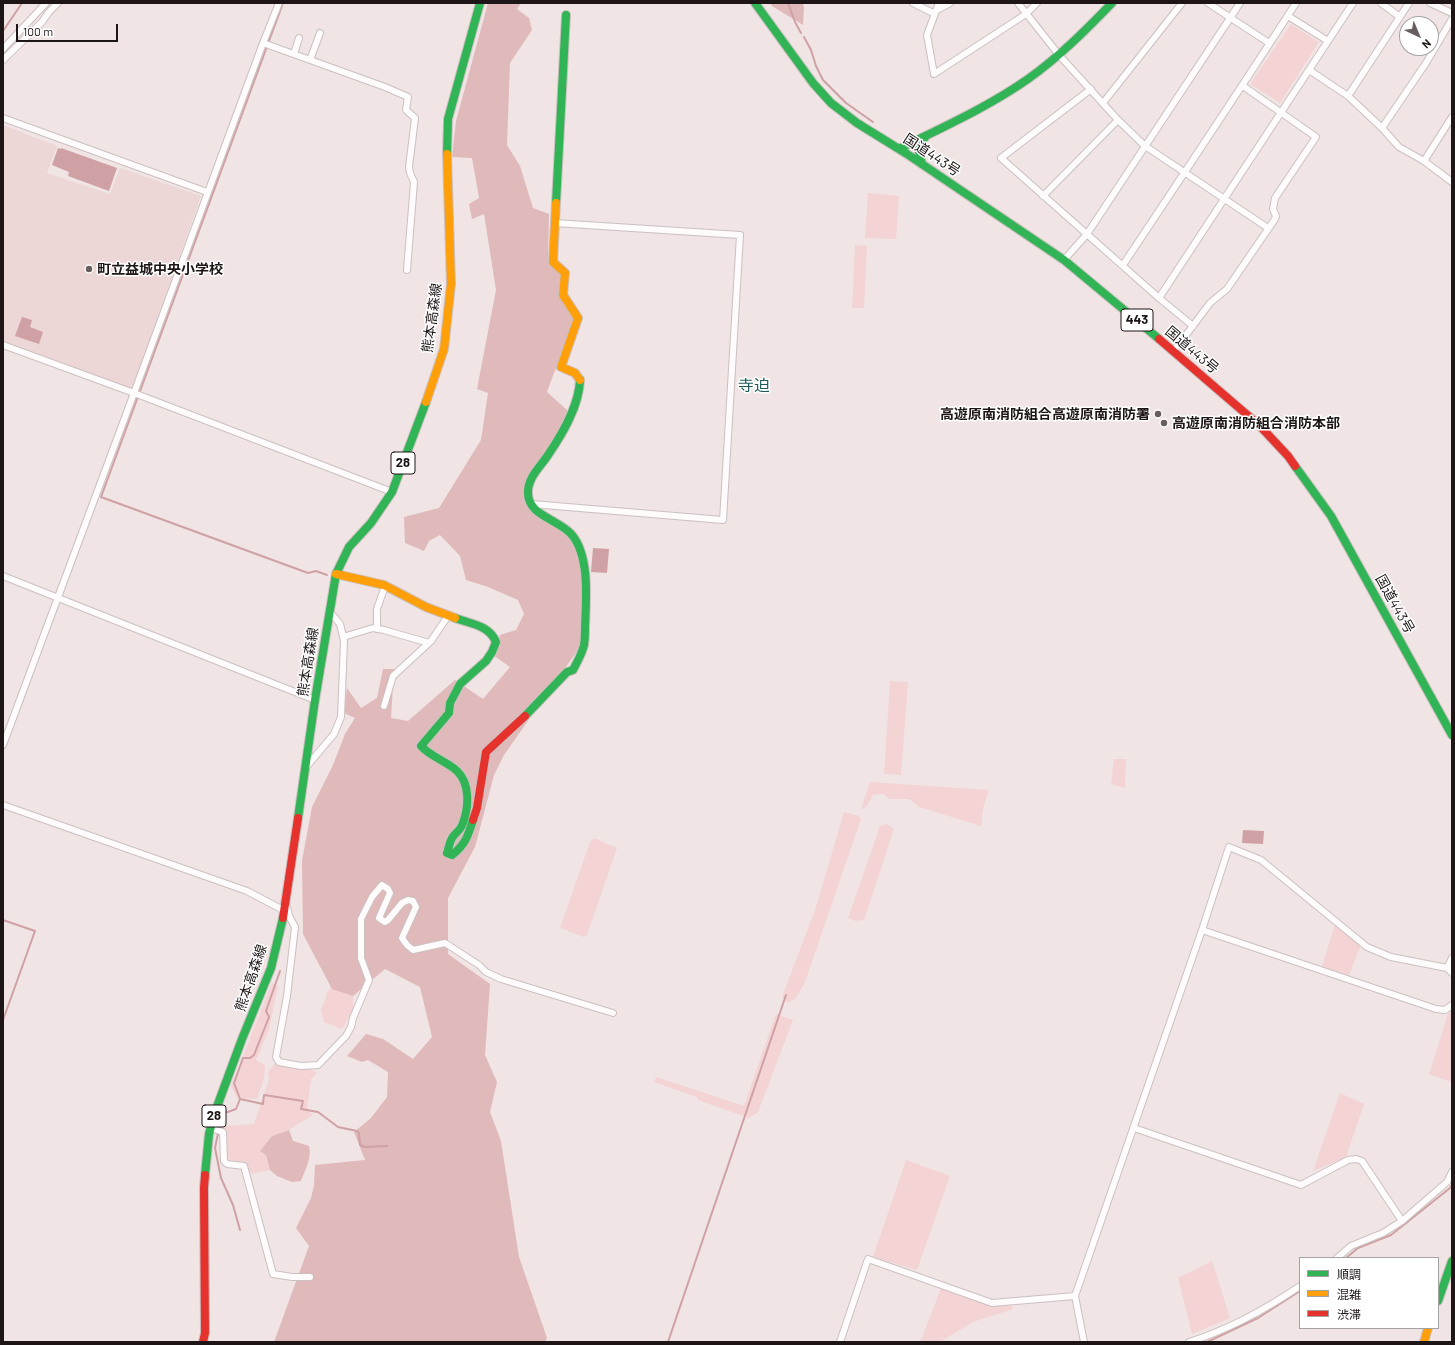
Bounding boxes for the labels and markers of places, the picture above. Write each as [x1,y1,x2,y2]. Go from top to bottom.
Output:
place label: 町立益城中央小学校 [97,261,223,277]
marker: 町立益城中央小学校 [84,264,94,274]
place label: 高遊原南消防組合高遊原南消防署 [940,406,1150,422]
marker: 高遊原南消防組合高遊原南消防署 [1153,409,1163,419]
place label: 高遊原南消防組合消防本部 [1172,415,1340,431]
marker: 高遊原南消防組合消防本部 [1159,418,1169,428]

